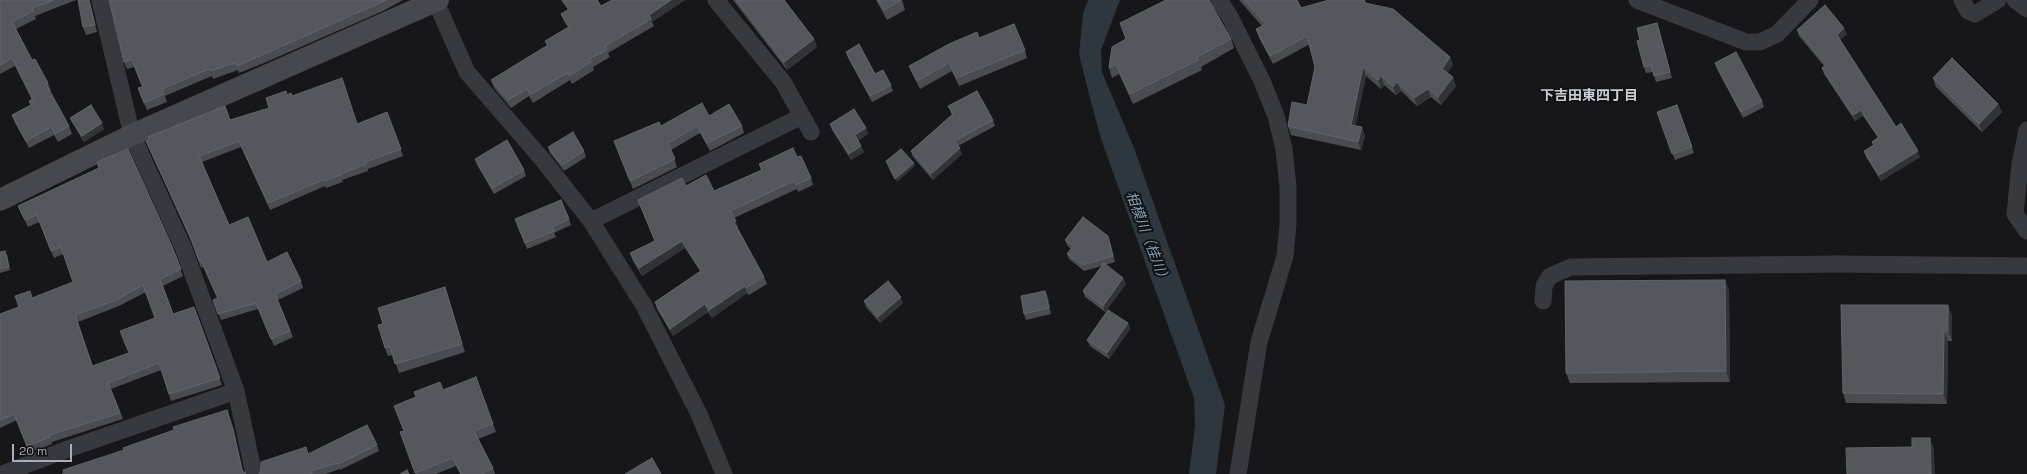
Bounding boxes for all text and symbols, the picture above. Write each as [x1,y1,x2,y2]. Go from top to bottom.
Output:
district label: 下吉田東四丁目 [1540,88,1638,104]
water label: 相模川（桂川） [1122,189,1172,287]
scale bar [14,436,74,462]
text: 20 m [19,443,47,459]

